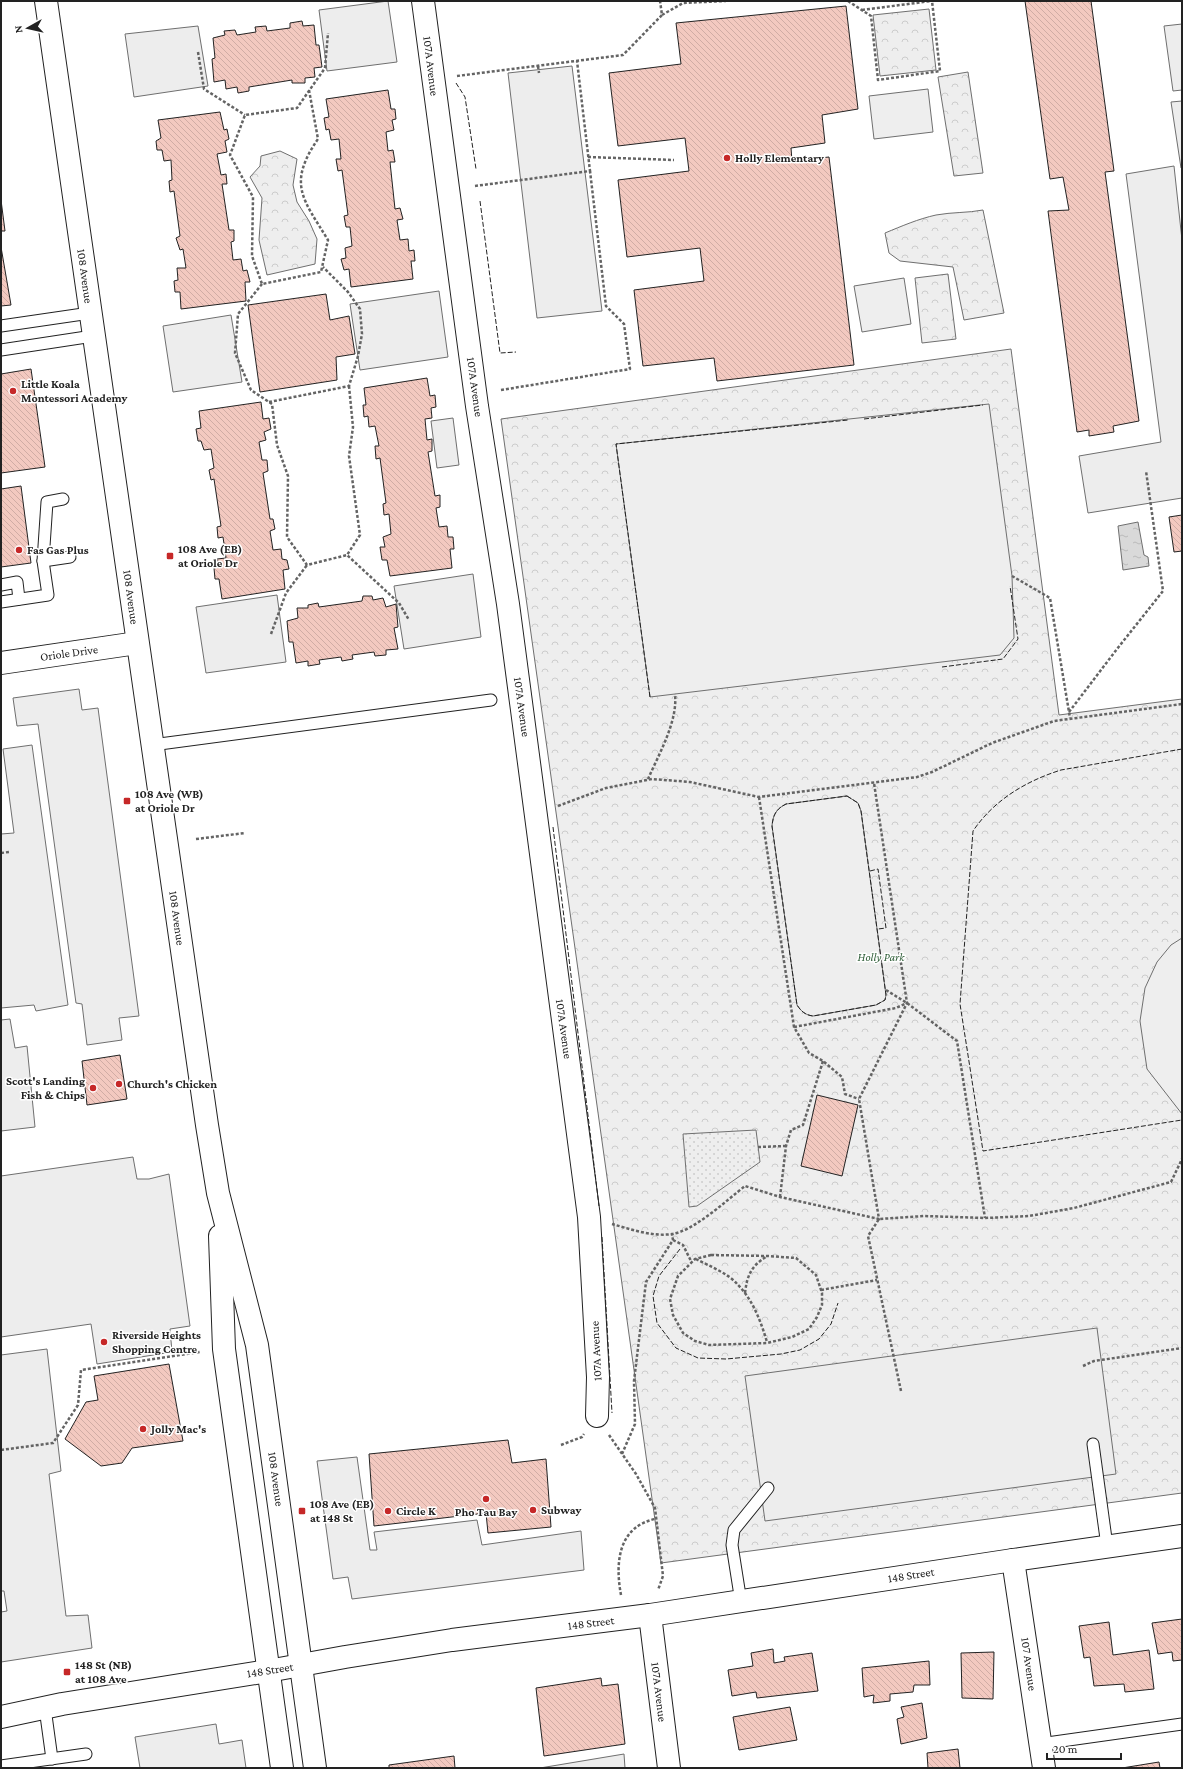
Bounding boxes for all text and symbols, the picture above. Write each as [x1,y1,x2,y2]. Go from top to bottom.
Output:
north arrow [8,8,48,48]
text: N [12,24,25,34]
street label: 107A Avenue [420,35,442,97]
place label: Holly Elementary [735,151,824,165]
marker: Holly Elementary [722,153,732,163]
street label: 108 Avenue [74,248,96,304]
street label: 107A Avenue [464,356,486,418]
place label: Little Koala Montessori Academy [21,377,128,405]
marker: Little Koala Montessori Academy [8,386,18,396]
place label: 108 Ave (EB) at Oriole Dr [178,542,242,570]
place label: Fas Gas Plus [27,543,89,557]
marker: Fas Gas Plus [14,545,24,555]
marker: 108 Ave (EB) at Oriole Dr [165,551,175,561]
street label: 108 Avenue [120,569,142,625]
street label: Oriole Drive [39,642,99,664]
street label: 107A Avenue [511,676,533,738]
place label: 108 Ave (WB) at Oriole Dr [135,787,204,815]
marker: 108 Ave (WB) at Oriole Dr [122,796,132,806]
street label: 108 Avenue [166,890,188,946]
park label: Holly Park [858,950,905,964]
street label: 107A Avenue [553,998,575,1060]
place label: Scott's Landing Fish & Chips [6,1074,85,1102]
place label: Church's Chicken [127,1077,217,1091]
marker: Church's Chicken [114,1079,124,1089]
marker: Scott's Landing Fish & Chips [88,1083,98,1093]
street label: 107A Avenue [587,1321,605,1381]
place label: Riverside Heights Shopping Centre [112,1328,201,1356]
marker: Riverside Heights Shopping Centre [99,1337,109,1347]
place label: Jolly Mac's [149,1422,206,1436]
marker: Jolly Mac's [138,1424,148,1434]
street label: 108 Avenue [265,1451,287,1507]
marker: Pho Tau Bay [481,1494,491,1504]
place label: 108 Ave (EB) at 148 St [310,1497,374,1525]
place label: Subway [541,1503,581,1517]
place label: Circle K [396,1504,436,1518]
place label: Pho Tau Bay [455,1505,517,1519]
marker: Subway [528,1505,538,1515]
marker: 108 Ave (EB) at 148 St [297,1506,307,1516]
marker: Circle K [383,1506,393,1516]
street label: 148 Street [887,1564,936,1586]
street label: 148 Street [567,1613,616,1633]
street label: 107 Avenue [1018,1636,1040,1692]
place label: 148 St (NB) at 108 Ave [75,1658,132,1686]
street label: 148 Street [246,1659,295,1681]
street label: 107A Avenue [648,1661,670,1723]
marker: 148 St (NB) at 108 Ave [62,1667,72,1677]
scale bar [1047,1735,1121,1761]
text: 20 m [1053,1742,1078,1756]

